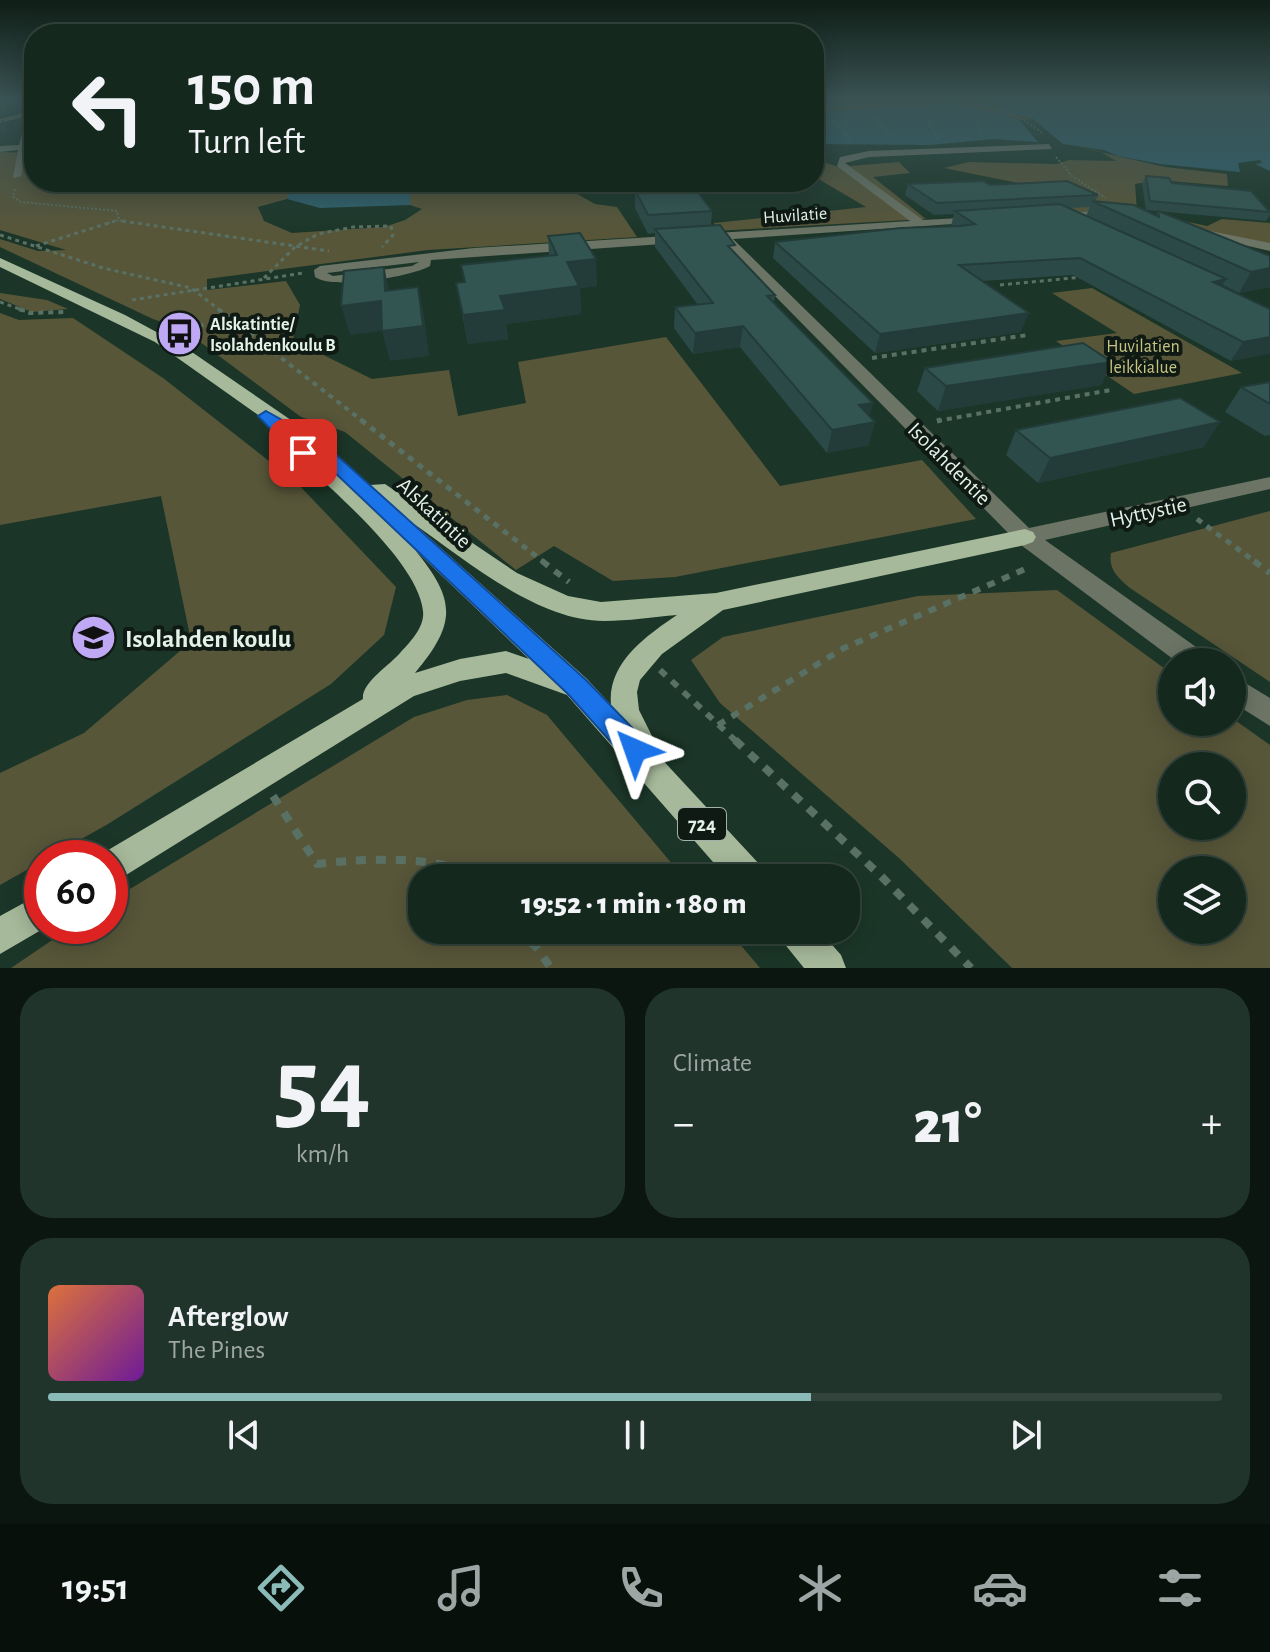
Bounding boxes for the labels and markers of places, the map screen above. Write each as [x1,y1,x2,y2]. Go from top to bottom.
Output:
bus stop icon: Alskatintie/ Isolahdenkoulu B [155,310,203,358]
place label: Alskatintie/ Isolahdenkoulu B [210,316,336,355]
pin [269,419,337,487]
school or university icon: Isolahden koulu [70,614,118,662]
place label: Isolahden koulu [125,626,292,652]

